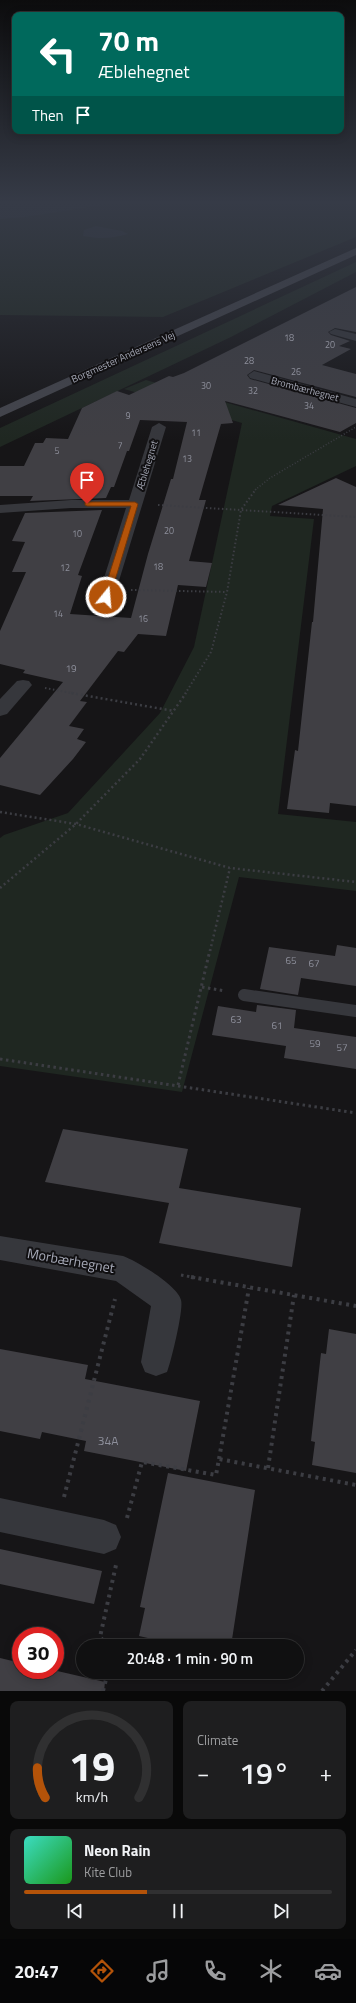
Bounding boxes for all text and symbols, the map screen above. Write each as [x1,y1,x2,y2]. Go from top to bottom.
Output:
text: 70 m [98,19,159,62]
icon: left [32,28,84,80]
text: Æblehegnet [98,58,190,85]
text: Then [32,104,64,127]
icon: arrive [72,104,94,126]
street label: Borgmester Andersens Vej [69,327,177,387]
house number: 18 [284,331,294,344]
house number: 20 [325,338,335,351]
house number: 28 [244,354,254,367]
house number: 26 [291,365,301,378]
street label: Brombærhegnet [270,373,341,405]
house number: 30 [201,379,211,392]
house number: 32 [248,384,258,397]
house number: 34 [304,399,314,412]
house number: 9 [125,409,131,422]
house number: 11 [191,426,201,439]
street label: Æblehegnet [132,438,162,492]
house number: 7 [117,439,123,452]
house number: 5 [54,444,60,457]
house number: 13 [182,452,192,465]
pin [70,463,104,504]
icon: arrive [76,469,98,491]
house number: 20 [164,524,174,537]
house number: 10 [72,527,82,540]
house number: 18 [153,560,163,573]
house number: 12 [60,561,70,574]
position arrow [85,576,127,618]
house number: 14 [53,607,63,620]
house number: 16 [138,612,148,625]
house number: 19 [65,661,77,676]
house number: 65 [285,953,297,968]
house number: 67 [308,956,320,971]
house number: 63 [230,1012,242,1027]
house number: 61 [271,1018,283,1033]
house number: 59 [309,1036,321,1051]
house number: 57 [336,1040,348,1055]
street label: Morbærhegnet [26,1242,117,1278]
house number: 34A [98,1431,118,1450]
speed limit sign: 30 [12,1627,64,1679]
text: 20:48 · 1 min · 90 m [127,1647,253,1670]
text: Climate [197,1730,238,1750]
text: 19 [68,1734,115,1797]
text: 19° [239,1750,290,1796]
text: − [197,1756,209,1790]
text: + [320,1756,332,1790]
text: km/h [75,1786,108,1808]
text: Neon Rain [84,1839,151,1862]
text: Kite Club [84,1862,132,1882]
icon: previous [64,1900,86,1922]
icon: pause [167,1900,189,1922]
icon: next [270,1900,292,1922]
icon: directions [88,1957,116,1985]
icon: music [144,1957,172,1985]
icon: phone [201,1957,229,1985]
icon: climate [257,1957,285,1985]
icon: car [314,1957,342,1985]
text: 20:47 [14,1958,59,1985]

